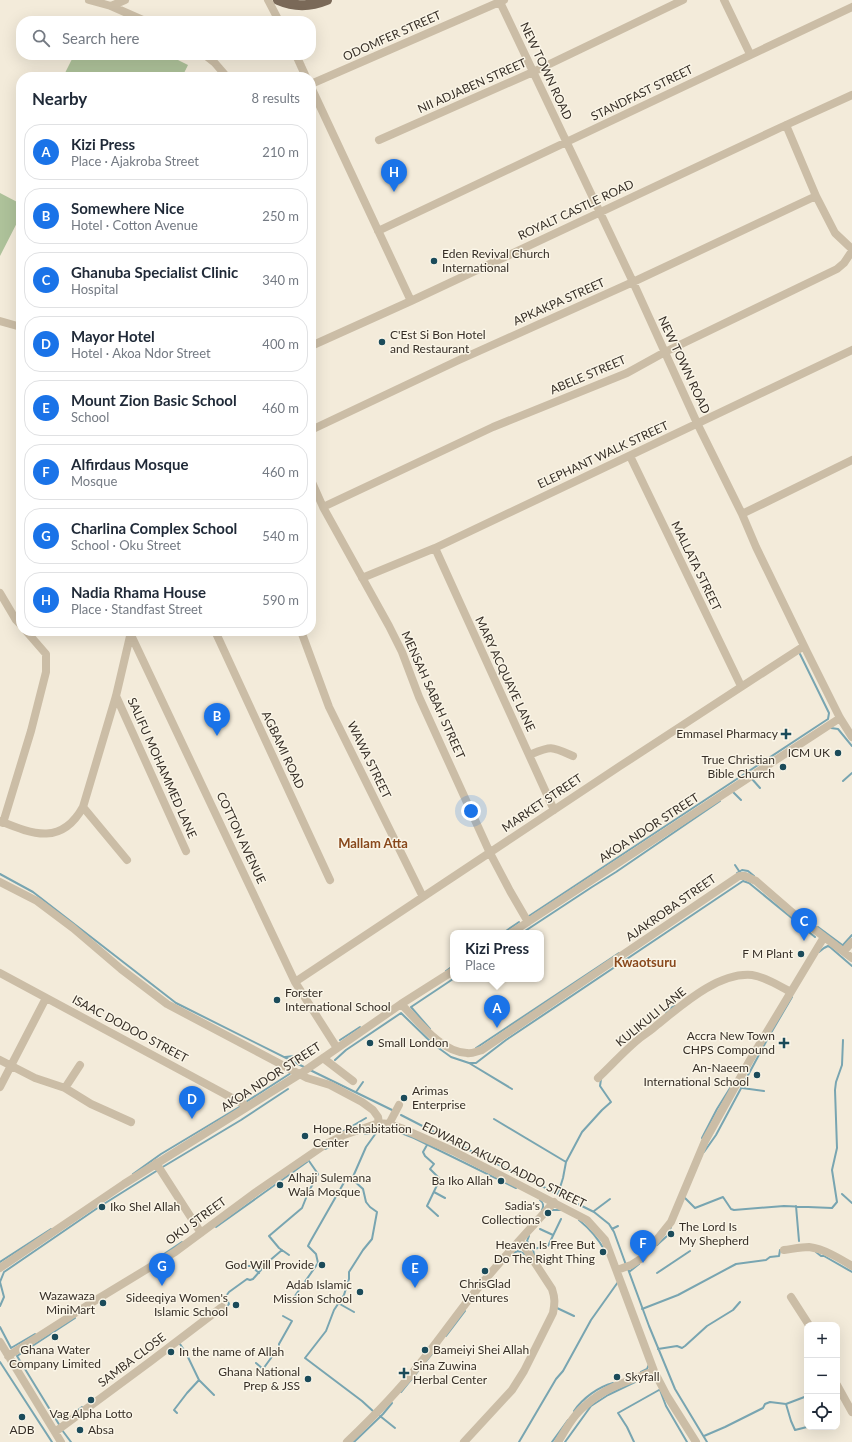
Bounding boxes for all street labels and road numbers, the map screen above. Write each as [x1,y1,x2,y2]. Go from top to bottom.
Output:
street label: ODOMFER STREET [340,7,443,64]
street label: NEW TOWN ROAD [517,20,576,122]
street label: NII ADJABEN STREET [415,55,528,116]
street label: STANDFAST STREET [588,61,695,124]
street label: ROYALT CASTLE ROAD [515,176,636,243]
street label: APKAKPA STREET [511,275,607,328]
street label: NEW TOWN ROAD [655,314,714,416]
street label: ABELE STREET [548,352,628,397]
street label: ELEPHANT WALK STREET [535,418,671,491]
street label: MALLATA STREET [668,518,725,613]
street label: MARY ACQUAYE LANE [472,614,539,734]
street label: MENSAH SABAH STREET [398,628,468,761]
street label: SALIFU MOHAMMED LANE [125,695,200,841]
street label: AGBAMI ROAD [259,709,308,791]
street label: WAWA STREET [344,719,395,801]
street label: MARKET STREET [499,770,585,835]
street label: COTTON AVENUE [214,789,269,886]
street label: AKOA NDOR STREET [596,790,702,866]
street label: AJAKROBA STREET [623,871,719,944]
street label: KULIKULI LANE [613,984,689,1050]
street label: ISAAC DODOO STREET [70,992,191,1065]
street label: AKOA NDOR STREET [218,1039,324,1115]
street label: EDWARD AKUFO ADDO STREET [420,1118,589,1211]
street label: OKU STREET [162,1194,229,1248]
street label: SAMBA CLOSE [95,1329,169,1390]

